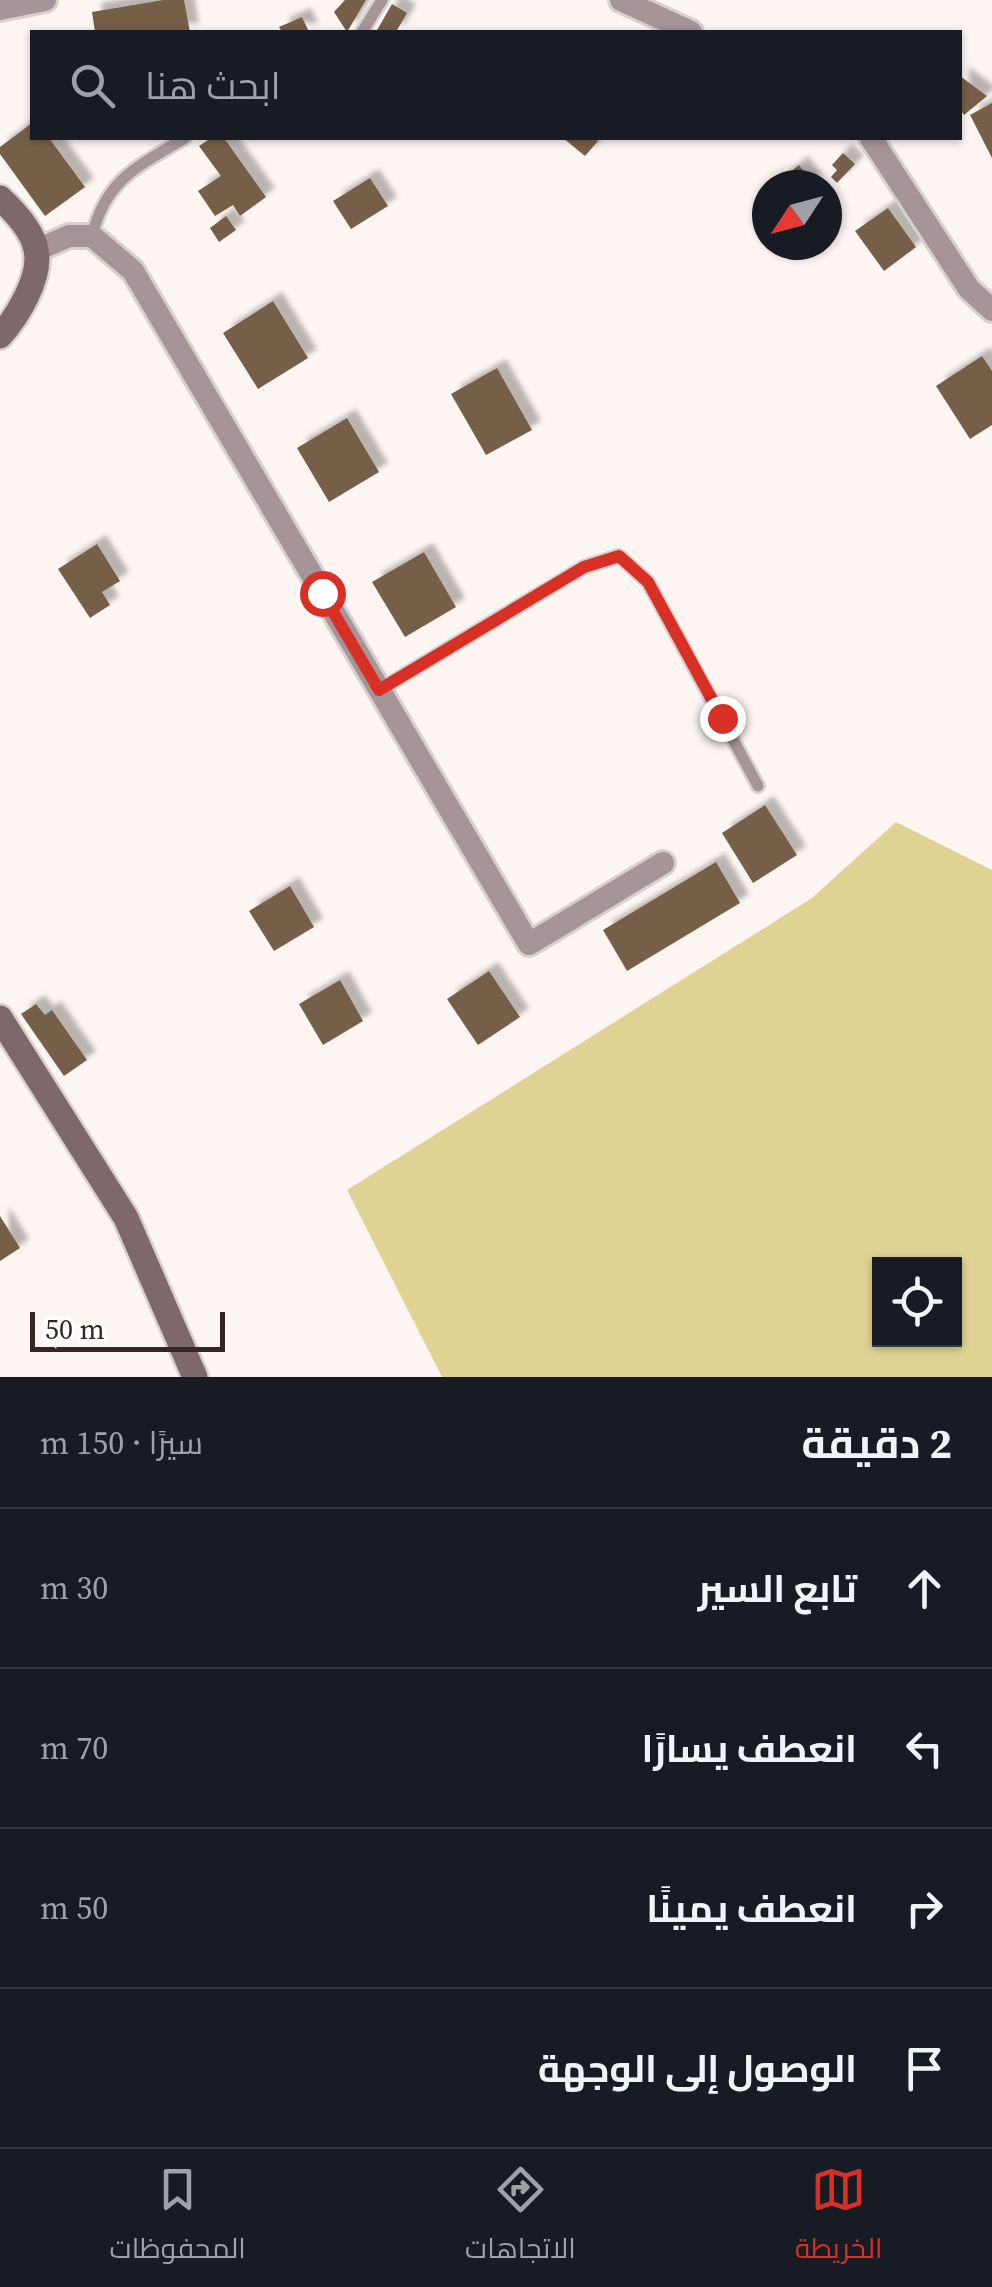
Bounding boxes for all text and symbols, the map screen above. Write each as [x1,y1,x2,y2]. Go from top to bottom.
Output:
search box [30,30,962,140]
icon: search [65,58,120,113]
text: ابحث هنا [145,60,281,112]
north arrow [752,170,842,260]
route start [300,571,346,617]
route end [700,696,746,742]
map controls [872,1257,962,1347]
button: locate [872,1257,962,1347]
scale bar [30,1307,225,1352]
text: 50 m [45,1310,105,1348]
text: 2 دقيقة [802,1414,952,1472]
text: سيرًا · 150 m [40,1421,203,1465]
icon: ahead [897,1561,952,1616]
text: تابع السير [698,1563,857,1615]
text: 30 m [40,1566,108,1610]
icon: left [897,1721,952,1776]
text: انعطف يسارًا [642,1723,857,1775]
text: 70 m [40,1726,108,1770]
icon: right [897,1881,952,1936]
text: انعطف يمينًا [646,1883,857,1935]
text: 50 m [40,1886,108,1930]
icon: arrive [897,2041,952,2096]
text: الوصول إلى الوجهة [538,2043,857,2095]
tab: المحفوظات [110,2162,246,2274]
tab: الاتجاهات [465,2162,576,2274]
tab: الخريطة [795,2162,882,2274]

